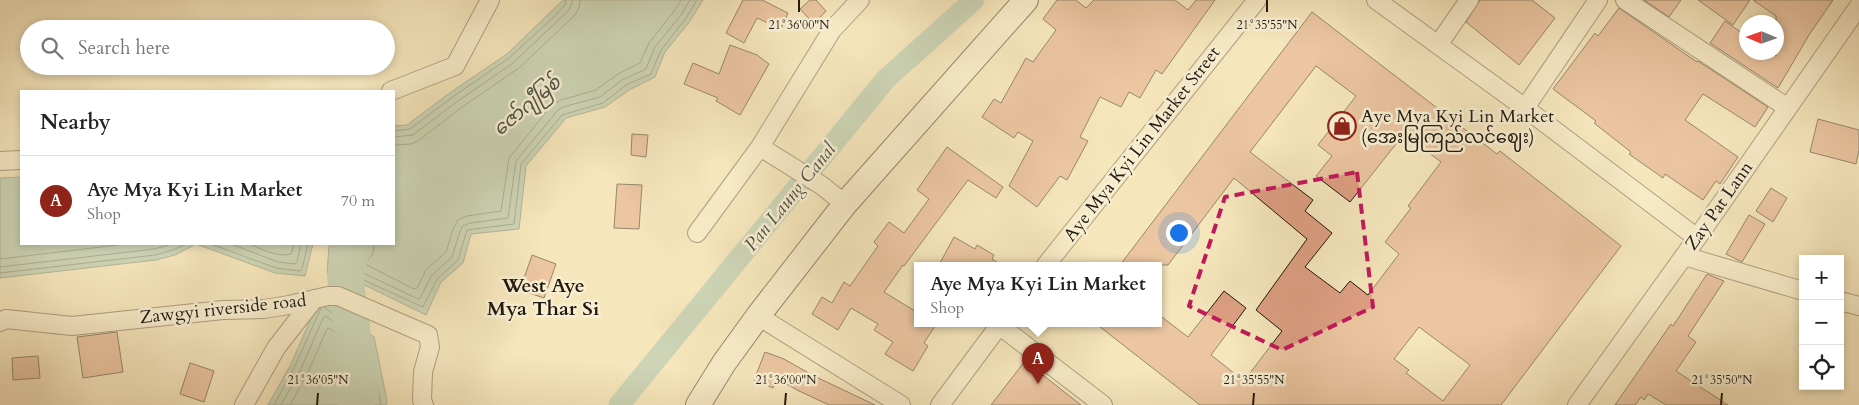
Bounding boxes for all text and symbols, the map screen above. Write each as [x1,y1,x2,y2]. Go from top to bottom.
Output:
north arrow [1739,15,1784,60]
text: 21°36'00"N [769,17,830,33]
text: 21°35'55"N [1237,17,1298,33]
search box [20,20,395,75]
icon: search [38,34,66,62]
text: Search here [78,35,170,61]
street label: Aye Mya Kyi Lin Market Street [1058,41,1226,247]
water label: ဇော်ဂျီမြစ် [487,68,569,144]
place label: Aye Mya Kyi Lin Market (အေးမြကြည်လင်ဈေး) [1361,104,1554,152]
text: Nearby [40,108,111,137]
shop icon: Aye Mya Kyi Lin Market (အေးမြကြည်လင်ဈေး) [1327,111,1357,141]
water label: Pan Laung Canal [738,137,842,257]
street label: Zay Pat Lann [1679,156,1759,255]
text: Aye Mya Kyi Lin Market [87,177,302,203]
text: A [50,190,62,212]
text: 70 m [341,190,375,212]
text: Shop [87,203,121,225]
your location [1166,220,1192,246]
map controls [1799,255,1844,390]
button: + [1799,255,1844,300]
popup [914,262,1162,327]
text: Aye Mya Kyi Lin Market [930,271,1146,297]
district label: West Aye Mya Thar Si [487,272,599,322]
street label: Zawgyi riverside road [138,288,308,330]
text: Shop [930,297,964,319]
button: − [1799,300,1844,345]
pin: A [1022,343,1054,384]
button: locate [1799,345,1844,390]
text: 21°36'05"N [288,372,349,388]
text: 21°36'00"N [756,372,817,388]
text: 21°35'55"N [1224,372,1285,388]
text: 21°35'50"N [1692,372,1753,388]

